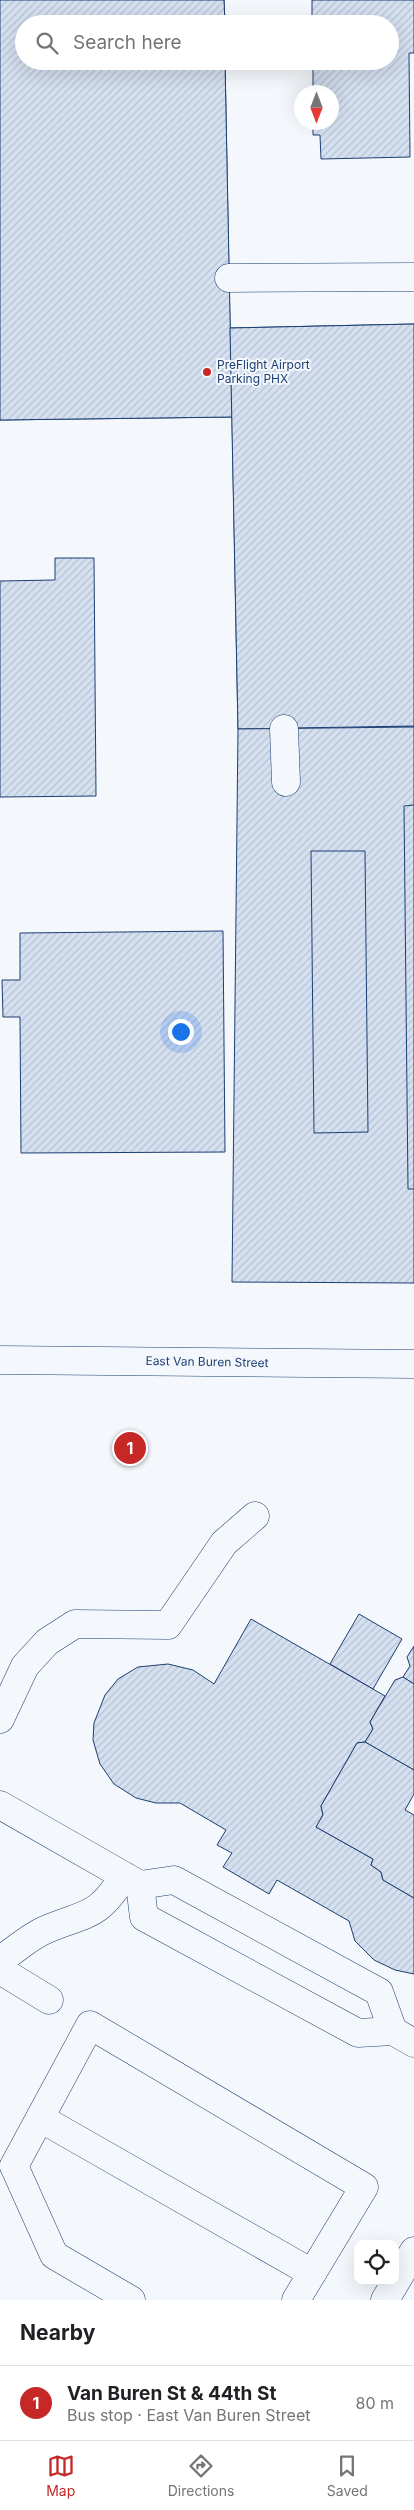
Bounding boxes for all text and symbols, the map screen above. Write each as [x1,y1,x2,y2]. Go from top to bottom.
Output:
search box [15,15,399,70]
icon: search [33,29,61,57]
text: Search here [73,31,182,54]
north arrow [294,85,339,130]
place label: PreFlight Airport Parking PHX [217,357,310,386]
marker: PreFlight Airport Parking PHX [201,366,213,378]
your location [168,1019,194,1045]
street label: East Van Buren Street [145,1353,269,1370]
pin: 1 [114,1429,146,1467]
map controls [354,2240,399,2285]
button: locate [354,2240,399,2285]
text: Nearby [20,2320,95,2345]
text: Van Buren St & 44th St [67,2382,276,2405]
text: 1 [33,2393,39,2413]
text: 80 m [355,2393,394,2413]
text: Bus stop · East Van Buren Street [67,2405,310,2425]
tab: Map [46,2452,75,2499]
tab: Directions [168,2452,234,2499]
tab: Saved [327,2452,368,2499]

